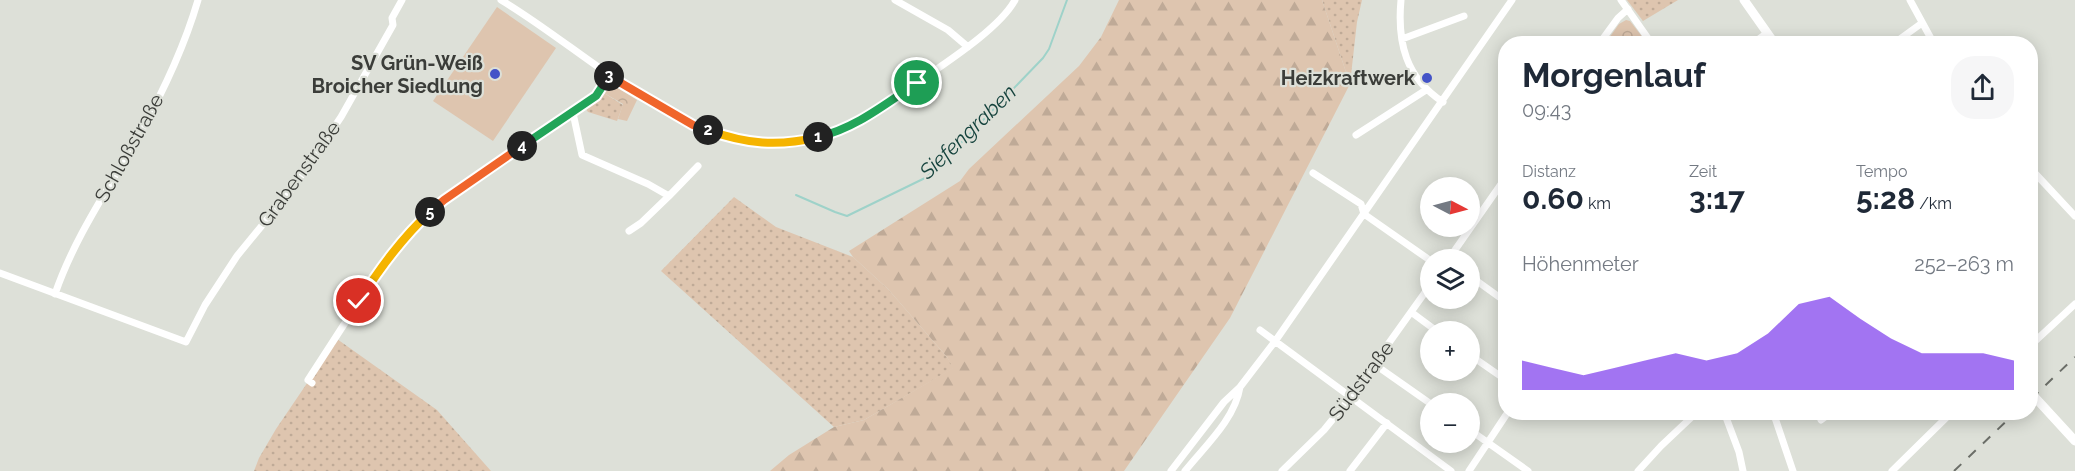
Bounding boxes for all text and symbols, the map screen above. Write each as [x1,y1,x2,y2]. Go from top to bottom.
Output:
place label: SV Grün-Weiß Broicher Siedlung [311,51,483,98]
text: Morgenlauf [1522,56,1705,95]
button: share [1951,56,2014,119]
pin [891,57,942,108]
pin: 3 [594,61,624,91]
text: 3 [605,66,613,85]
icon: arrive [900,66,933,99]
place label: Heizkraftwerk [1281,66,1416,90]
marker: SV Grün-Weiß Broicher Siedlung [488,67,502,81]
marker: Heizkraftwerk [1420,71,1434,85]
water label: Siefengraben [913,79,1021,185]
street label: Schloßstraße [89,89,169,206]
text: 09:43 [1522,98,1571,122]
pin: 2 [693,115,723,145]
street label: Grabenstraße [253,116,346,232]
text: 2 [703,120,713,139]
pin: 1 [803,122,833,152]
text: 1 [814,127,822,146]
pin: 4 [507,131,537,161]
text: 4 [517,136,527,155]
text: Distanz [1522,162,1576,181]
text: Zeit [1689,162,1717,181]
text: Tempo [1856,162,1907,181]
north arrow [1420,177,1480,237]
map controls [1420,177,1480,453]
text: 0.60 [1522,181,1584,216]
text: 3:17 [1689,181,1745,216]
text: 5:28 [1856,181,1915,216]
text: km [1584,194,1611,213]
text: /km [1915,194,1952,213]
pin: 5 [415,197,445,227]
text: 5 [426,202,434,221]
button: layers [1420,249,1480,309]
text: Höhenmeter [1522,252,1639,276]
text: 252–263 m [1914,252,2014,276]
pin [333,275,384,326]
icon: check [342,284,375,317]
button: + [1420,321,1480,381]
street label: Südstraße [1323,336,1399,426]
button: − [1420,393,1480,453]

